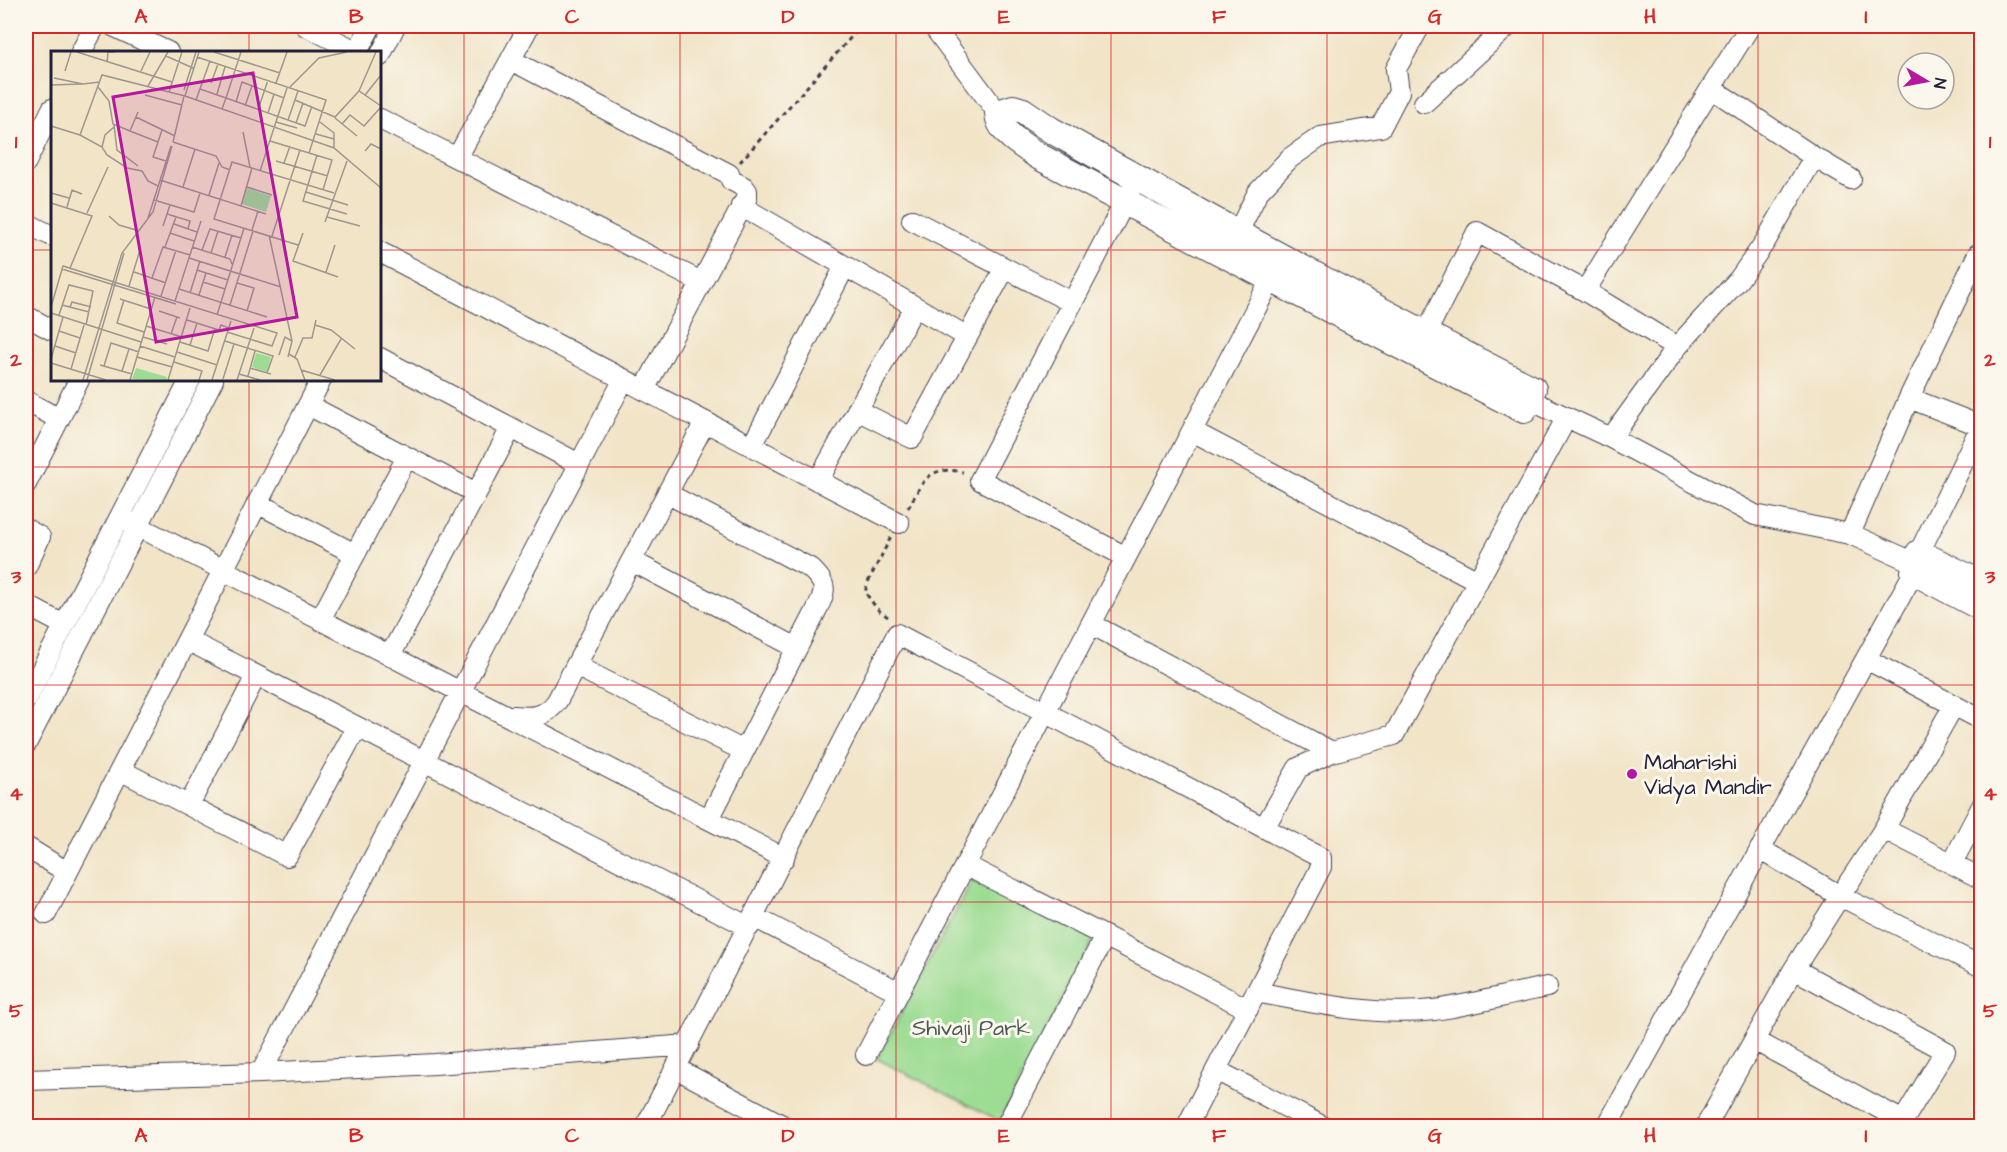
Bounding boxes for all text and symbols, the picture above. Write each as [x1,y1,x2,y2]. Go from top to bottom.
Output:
text: A [135,3,148,31]
text: B [349,3,364,31]
text: C [565,3,580,31]
text: D [782,3,795,31]
text: E [998,3,1010,31]
text: F [1212,3,1227,31]
text: G [1428,3,1442,31]
text: H [1644,3,1656,31]
text: I [1864,3,1868,31]
inset map [51,51,381,381]
north arrow [1896,51,1956,111]
text: N [1928,77,1951,90]
text: 1 [15,128,18,156]
text: 1 [1989,128,1992,156]
text: 2 [9,346,22,374]
text: 2 [1983,346,1996,374]
text: 3 [10,563,22,591]
text: 3 [1984,563,1996,591]
place label: Maharishi Vidya Mandir [1644,747,1772,804]
marker: Maharishi Vidya Mandir [1625,767,1639,781]
text: 4 [9,780,23,808]
text: 4 [1983,780,1997,808]
text: 5 [9,997,24,1025]
text: 5 [1983,997,1998,1025]
park label: Shivaji Park [912,1013,1030,1044]
text: A [135,1122,148,1150]
text: B [349,1122,364,1150]
text: C [565,1122,580,1150]
text: D [782,1122,795,1150]
text: E [998,1122,1010,1150]
text: F [1212,1122,1227,1150]
text: G [1428,1122,1442,1150]
text: H [1644,1122,1656,1150]
text: I [1864,1122,1868,1150]

